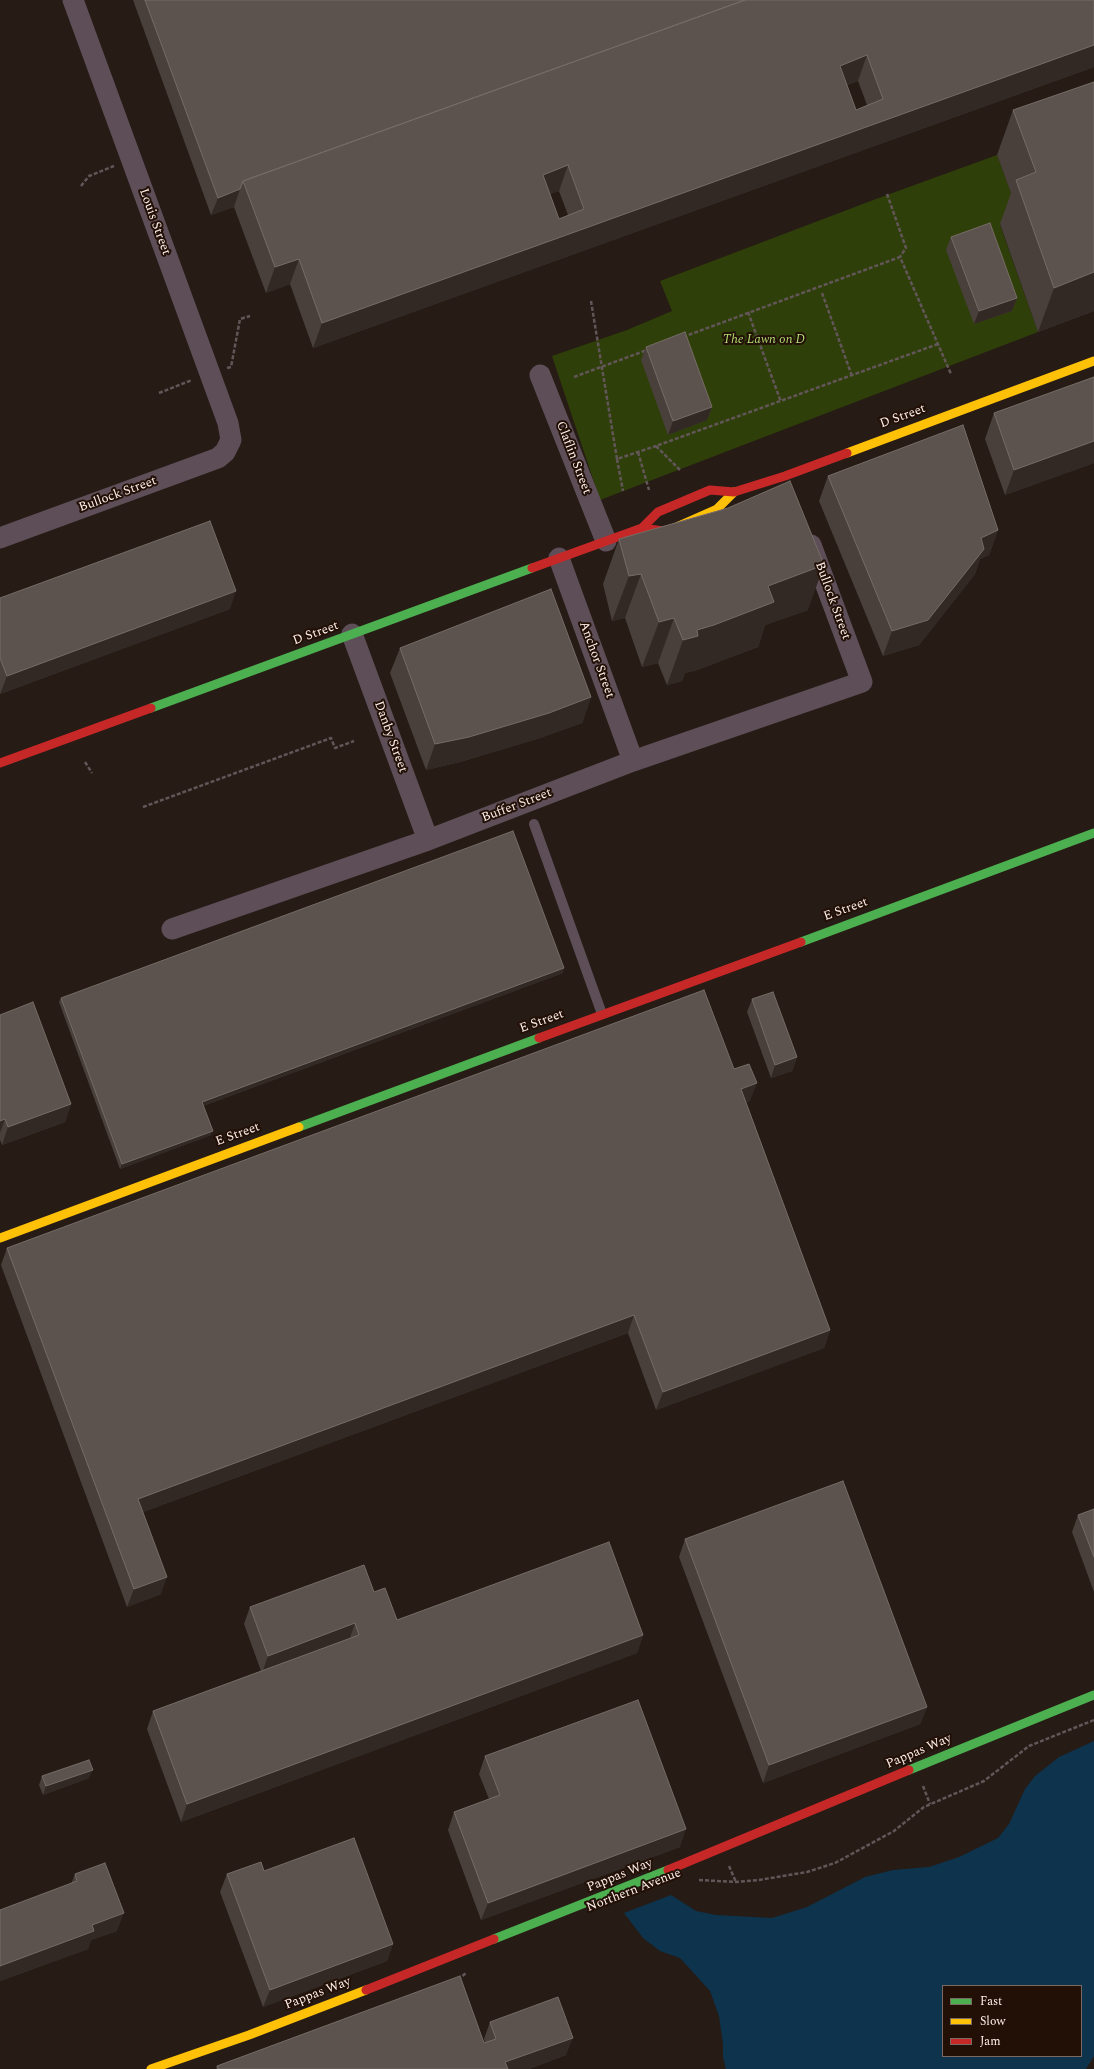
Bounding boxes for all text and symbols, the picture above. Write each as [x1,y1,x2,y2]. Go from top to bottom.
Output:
street label: Louis Street [135,187,173,257]
park label: The Lawn on D [723,332,805,348]
street label: D Street [878,402,928,432]
street label: Claflin Street [552,419,594,497]
street label: Bullock Street [77,474,159,516]
street label: Bullock Street [811,560,853,642]
street label: D Street [291,619,341,649]
street label: Anchor Street [575,619,617,701]
street label: Danby Street [370,699,410,775]
street label: Buffer Street [480,786,554,826]
street label: E Street [822,895,870,925]
street label: E Street [518,1007,566,1037]
street label: E Street [214,1120,262,1150]
street label: Pappas Way [884,1731,954,1773]
street label: Pappas Way [585,1856,655,1896]
street label: Northern Avenue [585,1866,683,1916]
street label: Pappas Way [283,1974,353,2014]
legend [942,1985,1082,2057]
text: Fast [980,1992,1002,2011]
text: Slow [980,2012,1005,2031]
text: Jam [980,2032,1001,2051]

